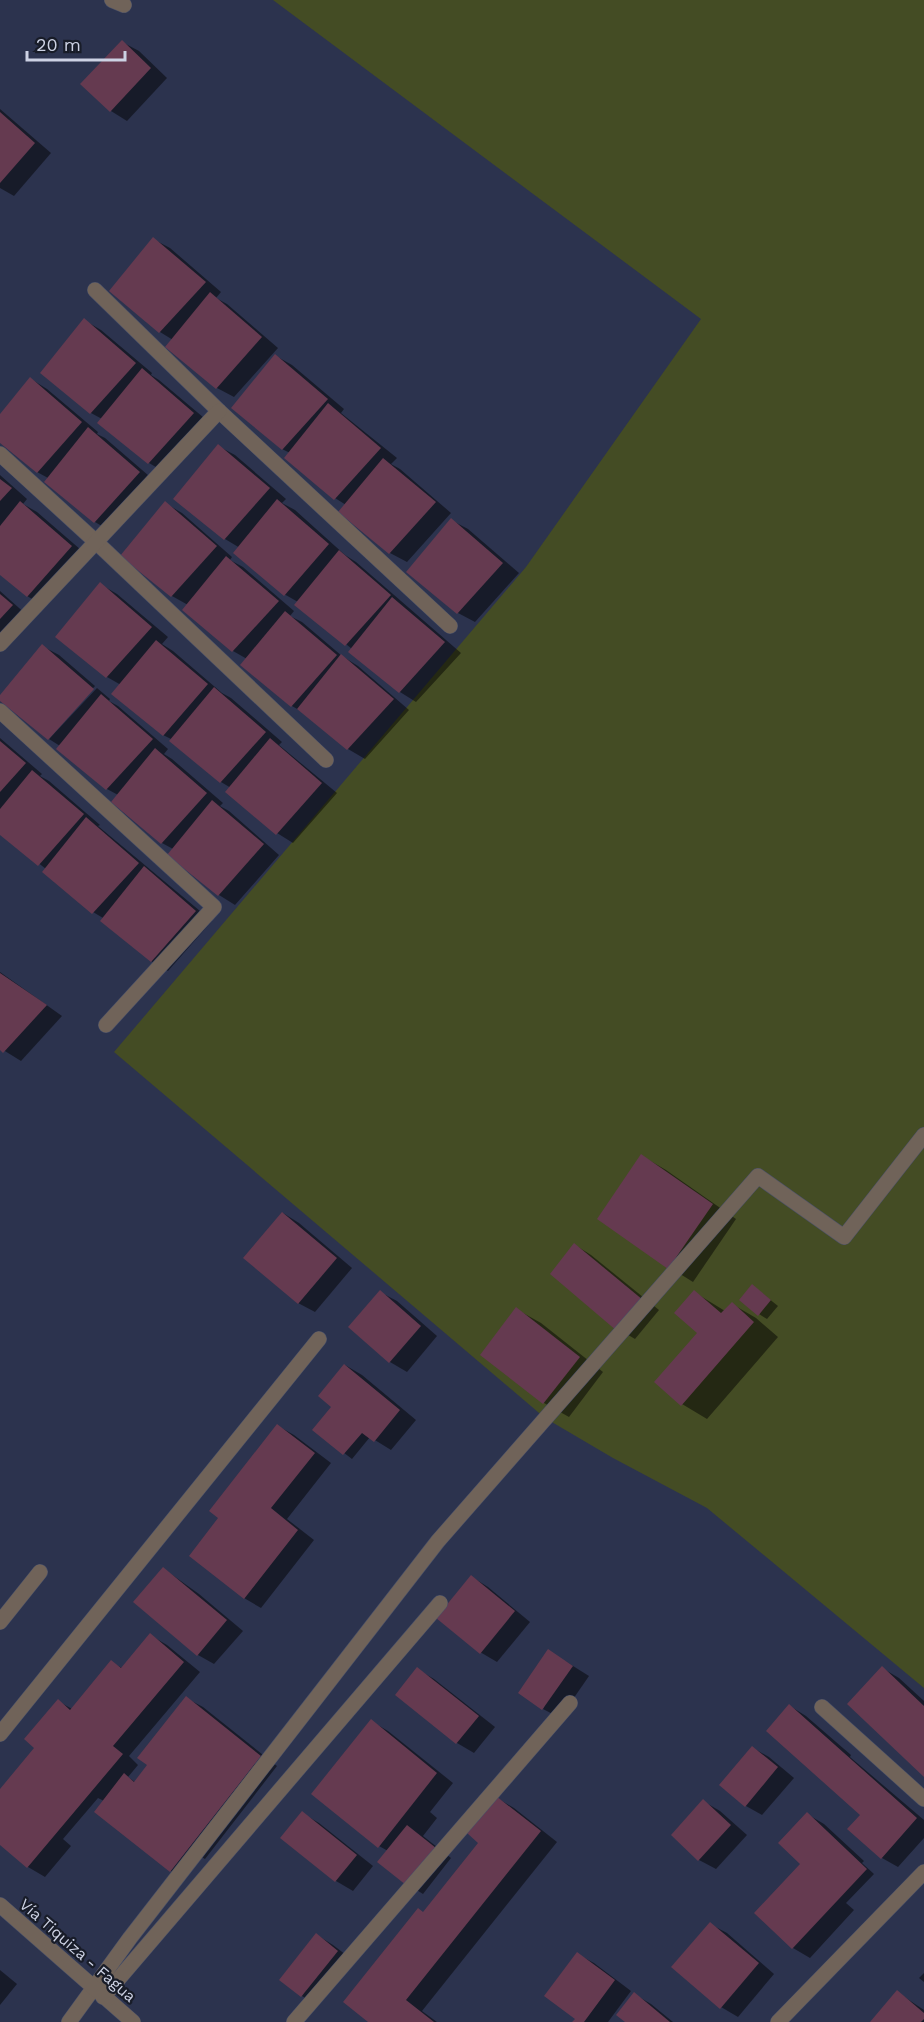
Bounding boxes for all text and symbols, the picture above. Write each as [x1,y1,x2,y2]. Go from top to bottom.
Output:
scale bar [27,24,124,62]
text: 20 m [36,34,81,55]
street label: Vía Tiquiza - Fagua [16,1895,140,2006]

